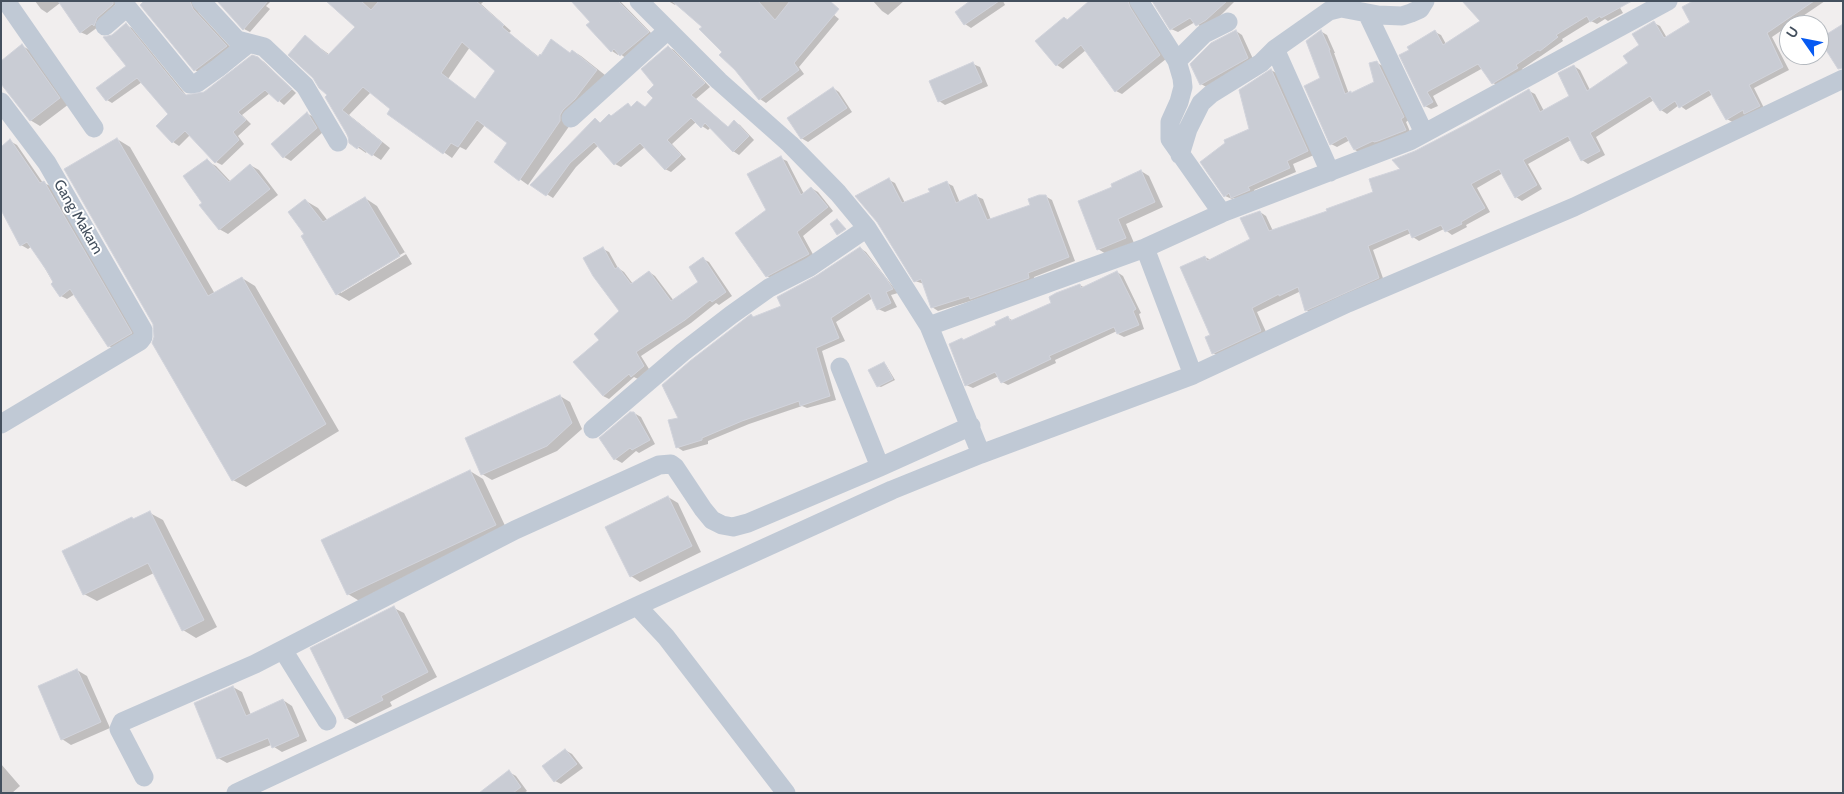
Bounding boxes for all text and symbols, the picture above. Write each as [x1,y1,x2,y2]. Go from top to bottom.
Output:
north arrow [1779,15,1829,65]
text: U [1782,23,1803,41]
street label: Gang Makam [50,177,106,257]

